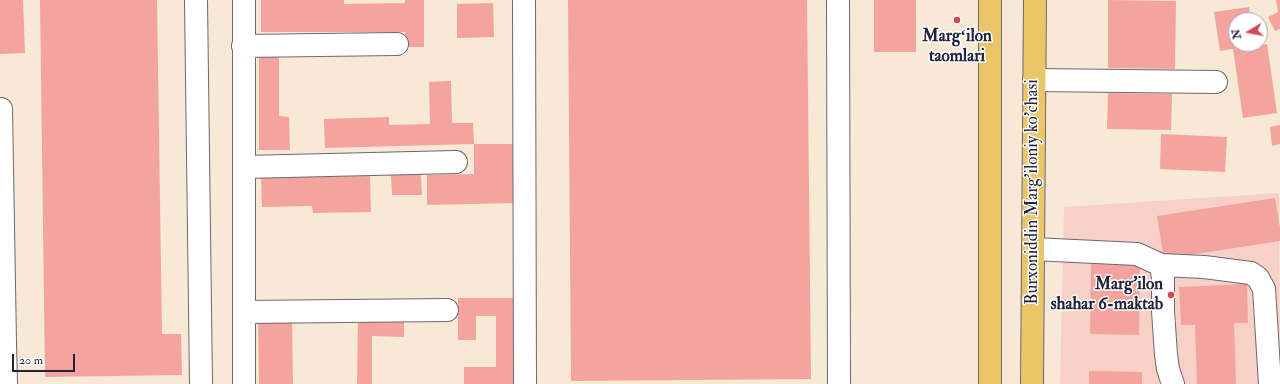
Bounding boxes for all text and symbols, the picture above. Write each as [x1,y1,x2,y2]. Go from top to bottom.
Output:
north arrow [1228,12,1268,52]
marker: Margʻilon taomlari [952,15,962,25]
place label: Margʻilon taomlari [922,27,992,67]
text: N [1229,28,1244,40]
street label: Burxoniddin Marg’iloniy ko’chasi [1023,79,1043,305]
place label: Marg'ilon shahar 6-maktab [1051,275,1163,315]
marker: Marg'ilon shahar 6-maktab [1166,290,1176,300]
scale bar [14,346,77,372]
text: 20 m [19,353,43,368]

